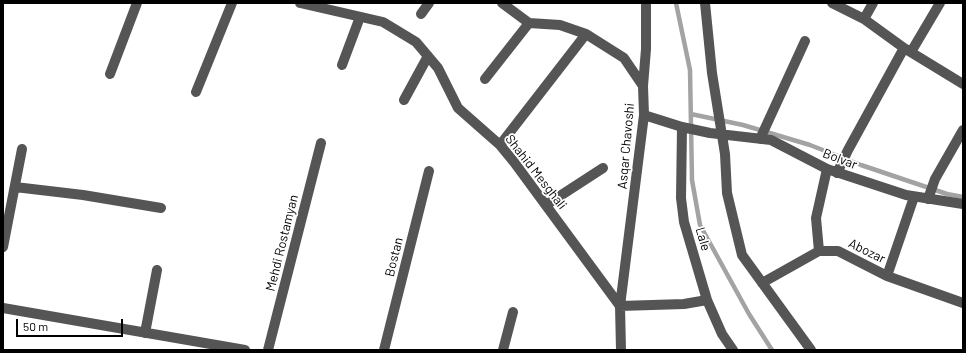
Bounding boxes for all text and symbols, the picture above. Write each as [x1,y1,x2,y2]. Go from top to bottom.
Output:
street label: Asqar Chavoshi [614,102,638,190]
street label: Shahid Mesghali [502,132,570,212]
street label: Bolvar [821,145,859,173]
street label: Mehdi Rostamyan [262,193,302,293]
street label: Lale [692,225,714,253]
street label: Abozar [846,235,888,267]
street label: Bostan [382,236,406,278]
scale bar [18,311,125,337]
text: 50 m [23,319,48,333]

